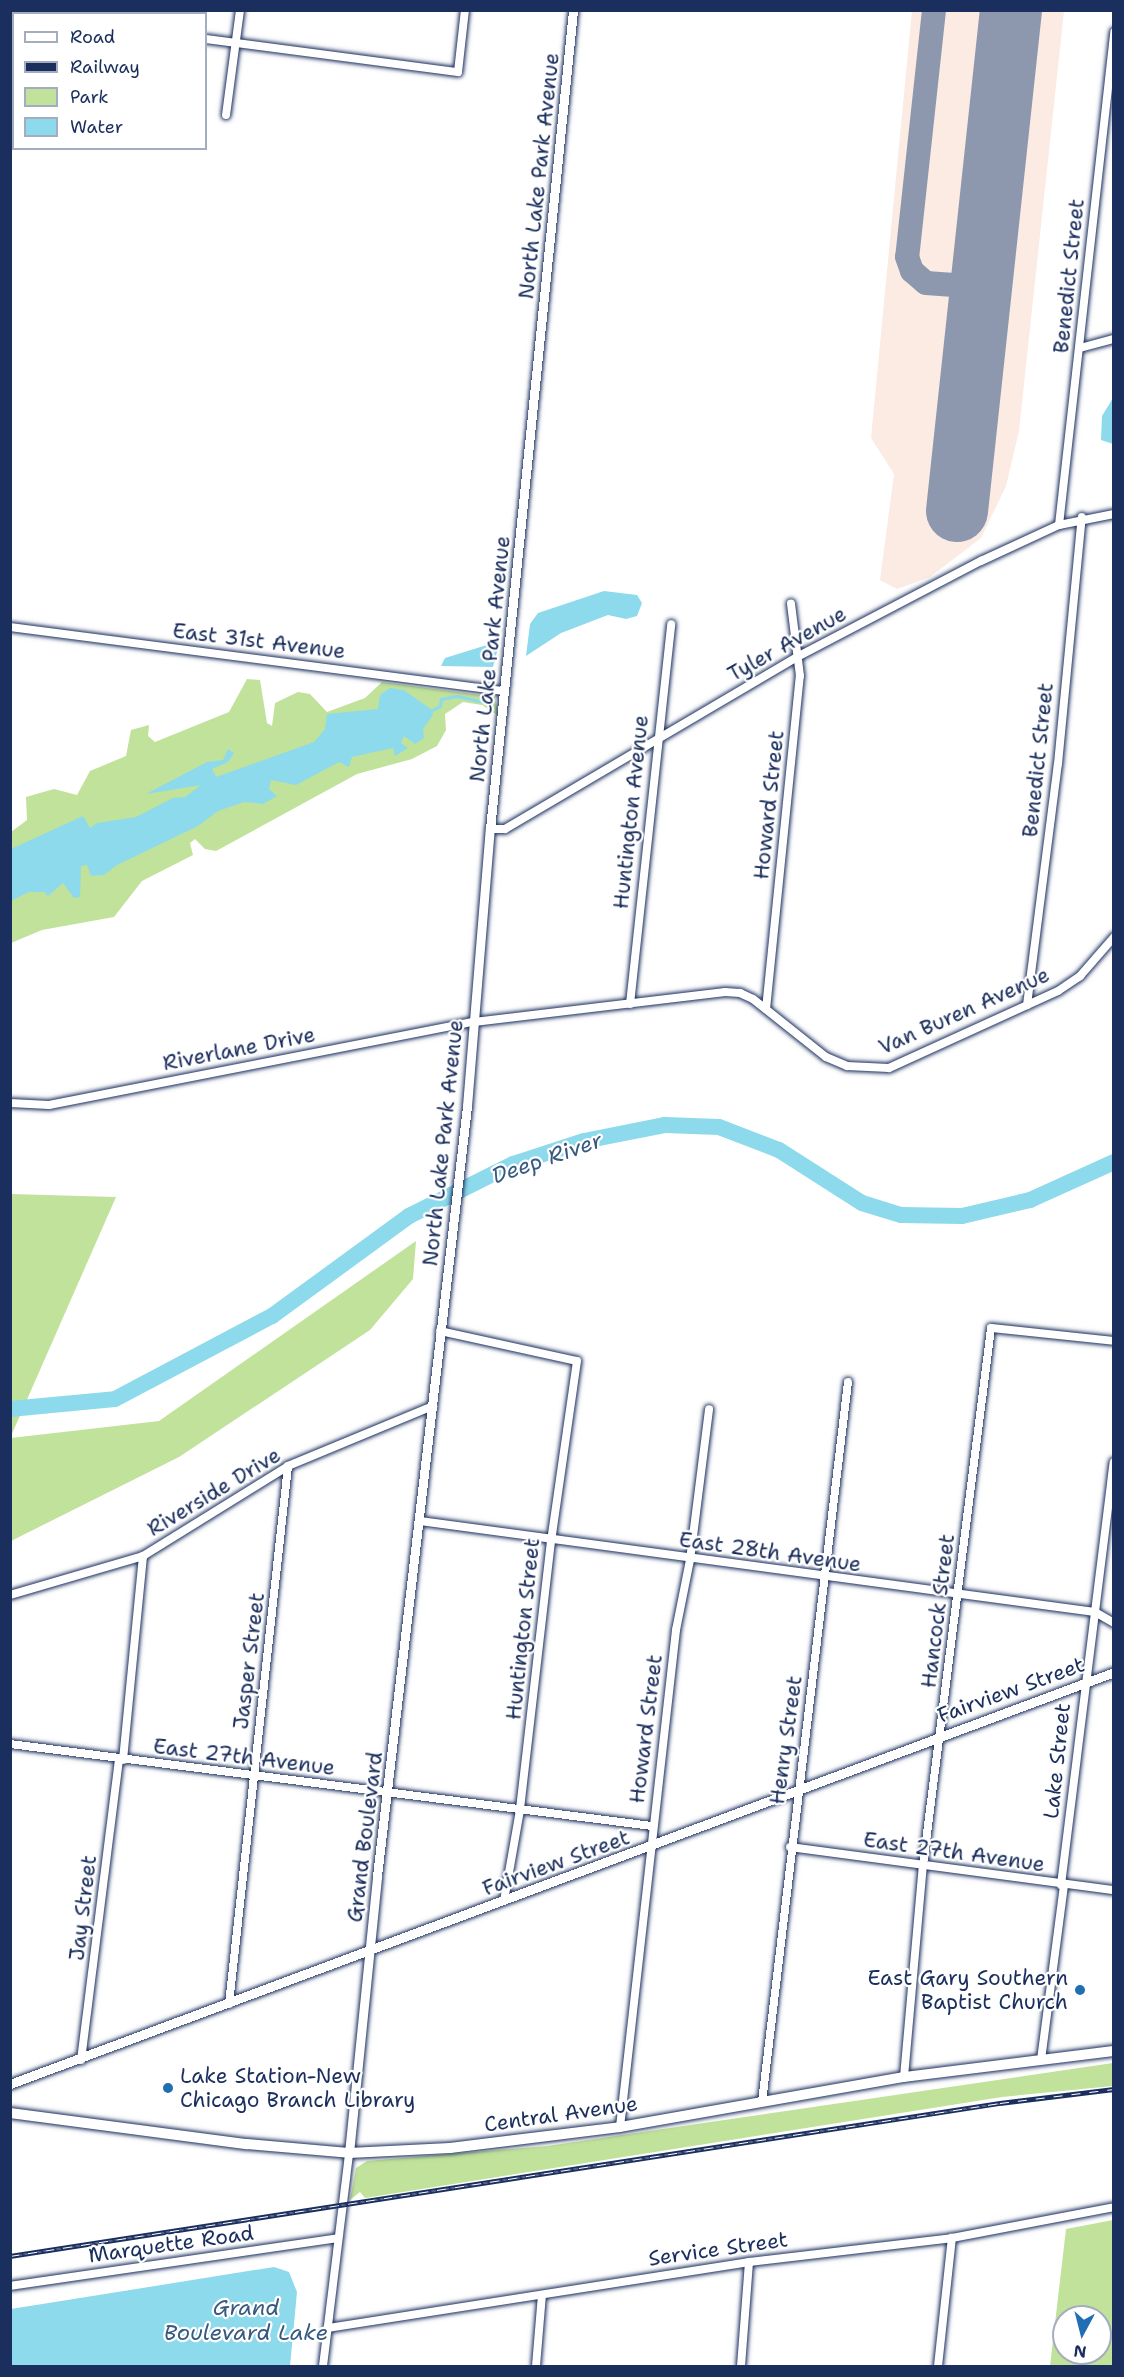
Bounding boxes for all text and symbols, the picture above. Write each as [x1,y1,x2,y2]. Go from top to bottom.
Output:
legend [12,12,207,150]
text: Road [70,25,115,49]
street label: North Lake Park Avenue [514,52,564,300]
text: Railway [70,55,140,79]
text: Park [70,85,109,109]
text: Water [70,115,123,139]
street label: Benedict Street [1048,197,1090,355]
street label: North Lake Park Avenue [465,535,515,783]
street label: Tyler Avenue [723,601,851,687]
street label: East 31st Avenue [171,618,347,664]
street label: Benedict Street [1017,681,1059,839]
street label: Huntington Avenue [608,714,654,910]
street label: Howard Street [749,729,789,881]
street label: Van Buren Avenue [875,962,1053,1060]
street label: North Lake Park Avenue [418,1019,468,1267]
street label: Riverlane Drive [161,1022,317,1076]
water label: Deep River [488,1127,606,1189]
street label: Riverside Drive [143,1442,285,1542]
street label: East 28th Avenue [677,1527,863,1577]
street label: Hancock Street [916,1533,960,1689]
street label: Huntington Street [501,1537,545,1721]
street label: Jasper Street [228,1591,270,1731]
street label: Fairview Street [934,1652,1088,1728]
street label: Howard Street [624,1653,668,1805]
street label: Henry Street [764,1674,808,1806]
street label: Lake Street [1038,1702,1076,1820]
street label: East 27th Avenue [152,1733,336,1781]
street label: Grand Boulevard [342,1750,388,1924]
street label: Fairview Street [479,1825,633,1901]
street label: East 27th Avenue [862,1827,1046,1877]
street label: Jay Street [64,1854,102,1962]
place label: East Gary Southern Baptist Church [867,1965,1068,2015]
marker: East Gary Southern Baptist Church [1073,1983,1087,1997]
place label: Lake Station-New Chicago Branch Library [180,2063,415,2113]
marker: Lake Station-New Chicago Branch Library [161,2081,175,2095]
street label: Central Avenue [483,2091,639,2137]
street label: Marquette Road [87,2220,255,2268]
street label: Service Street [647,2227,789,2271]
water label: Grand Boulevard Lake [164,2294,328,2346]
north arrow [1052,2305,1112,2365]
text: N [1072,2340,1088,2363]

